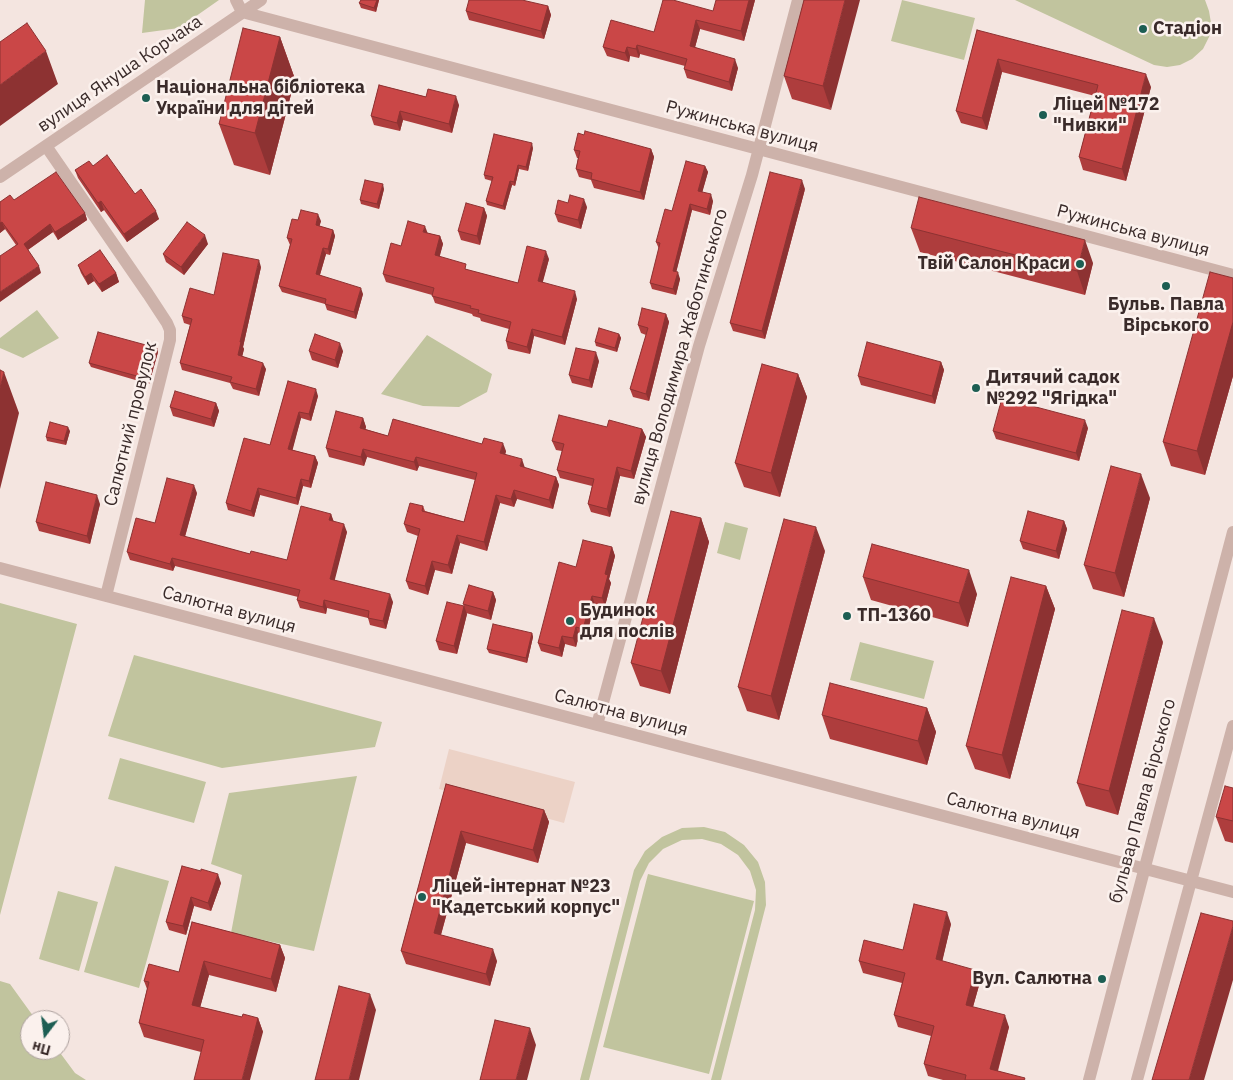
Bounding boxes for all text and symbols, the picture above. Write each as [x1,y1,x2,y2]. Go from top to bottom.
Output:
street label: вулиця Януша Корчака [34,11,206,137]
place label: Стадіон [1153,18,1222,40]
marker: Стадіон [1137,23,1149,35]
place label: Національна бібліотека України для дітей [156,77,365,120]
marker: Національна бібліотека України для дітей [140,92,152,104]
place label: Ліцей №172 "Нивки" [1053,94,1160,136]
street label: Ружинська вулиця [663,96,821,158]
marker: Ліцей №172 "Нивки" [1037,109,1049,121]
street label: Ружинська вулиця [1054,200,1212,262]
street label: вулиця Володимира Жаботинського [627,206,733,508]
place label: Твій Салон Краси [918,253,1070,275]
marker: Твій Салон Краси [1074,258,1086,270]
marker: Бульв. Павла Вірського [1160,280,1172,292]
place label: Бульв. Павла Вірського [1108,294,1224,336]
street label: Салютний провулок [100,339,162,509]
place label: Дитячий садок №292 "Ягідка" [986,367,1120,409]
marker: Дитячий садок №292 "Ягідка" [970,382,982,394]
street label: Салютна вулиця [160,582,298,638]
place label: Будинок для послів [580,600,675,642]
place label: ТП-1360 [857,605,931,627]
marker: ТП-1360 [841,610,853,622]
marker: Будинок для послів [564,615,576,627]
street label: Салютна вулиця [552,685,690,741]
street label: бульвар Павла Вірського [1105,696,1181,906]
street label: Салютна вулиця [944,788,1082,844]
place label: Ліцей-інтернат №23 "Кадетський корпус" [432,876,620,919]
marker: Ліцей-інтернат №23 "Кадетський корпус" [416,891,428,903]
place label: Вул. Салютна [972,968,1092,990]
marker: Вул. Салютна [1096,973,1108,985]
north arrow [20,1010,70,1060]
text: Пн [30,1037,53,1060]

